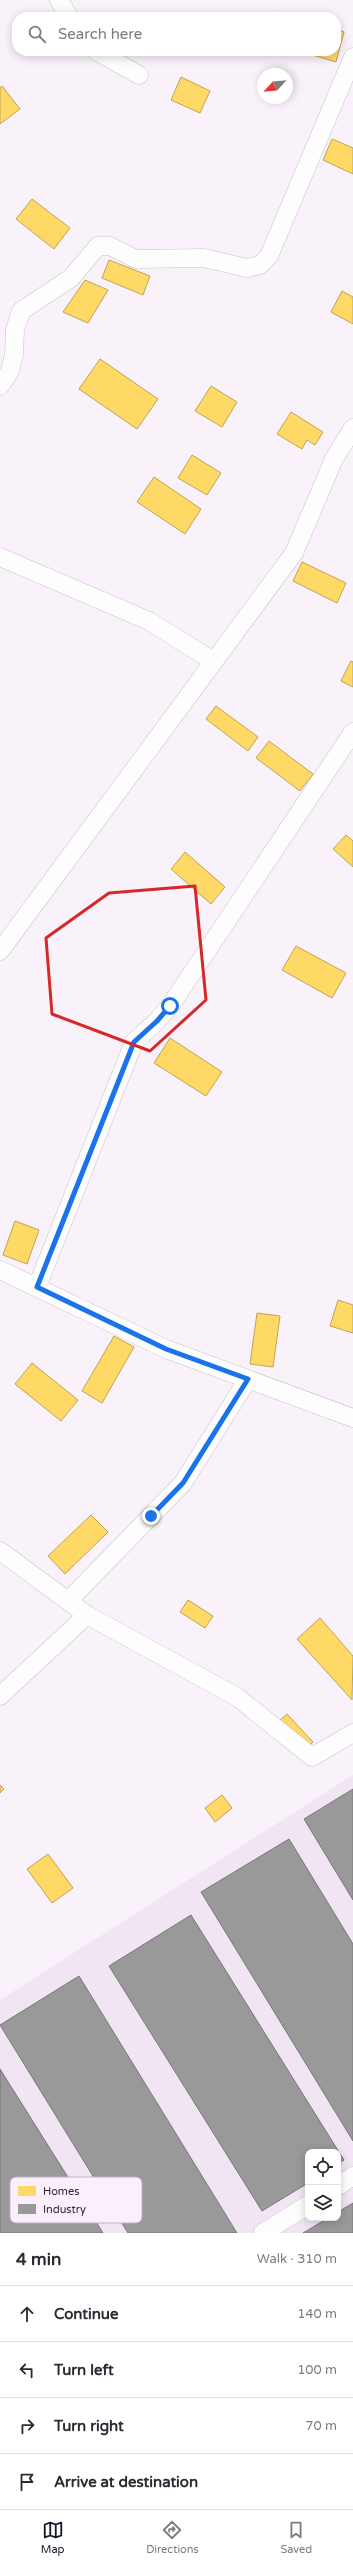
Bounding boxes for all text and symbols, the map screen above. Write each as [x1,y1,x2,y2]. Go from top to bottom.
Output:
search box [12,12,341,56]
icon: search [26,23,48,45]
text: Search here [58,25,142,43]
north arrow [257,68,293,104]
route start [161,997,179,1015]
route end [142,1507,160,1525]
map controls [305,2149,341,2221]
button: locate [305,2149,341,2185]
legend [10,2177,142,2223]
text: Homes [43,2185,79,2198]
button: layers [305,2185,341,2221]
text: Industry [43,2203,86,2216]
text: 4 min [16,2249,61,2270]
text: Walk · 310 m [257,2251,337,2267]
icon: ahead [16,2303,38,2325]
text: Continue [54,2305,118,2323]
text: 140 m [297,2306,337,2322]
icon: left [16,2359,38,2381]
text: Turn left [54,2361,114,2379]
text: 100 m [297,2362,337,2378]
icon: right [16,2415,38,2437]
text: Turn right [54,2417,124,2435]
text: 70 m [305,2418,337,2434]
icon: arrive [16,2471,38,2493]
text: Arrive at destination [54,2473,198,2491]
tab: Map [41,2519,65,2556]
tab: Directions [146,2519,199,2556]
tab: Saved [280,2519,312,2556]

